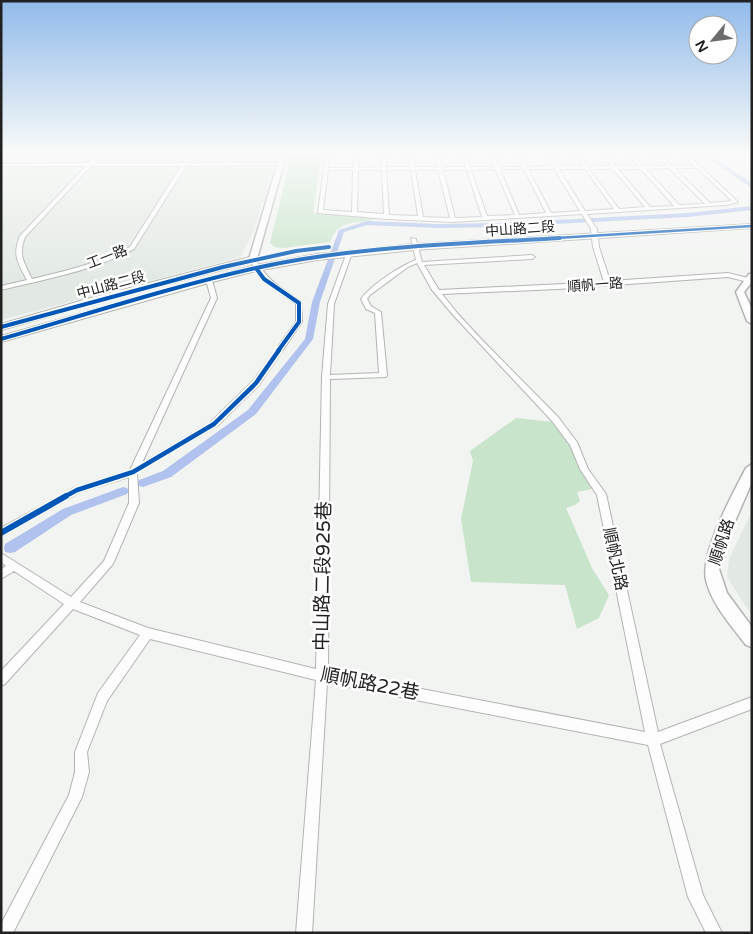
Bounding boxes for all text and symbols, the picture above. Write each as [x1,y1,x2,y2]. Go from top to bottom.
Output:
north arrow [688,15,738,65]
text: N [692,37,712,55]
street label: 中山路二段 [484,218,556,240]
street label: 工一路 [84,242,130,272]
street label: 中山路二段 [75,268,147,302]
street label: 順帆一路 [566,275,624,295]
street label: 中山路二段925巷 [311,501,335,651]
street label: 順帆路 [705,516,739,568]
street label: 順帆北路 [599,526,631,592]
street label: 順帆路22巷 [319,664,421,704]

